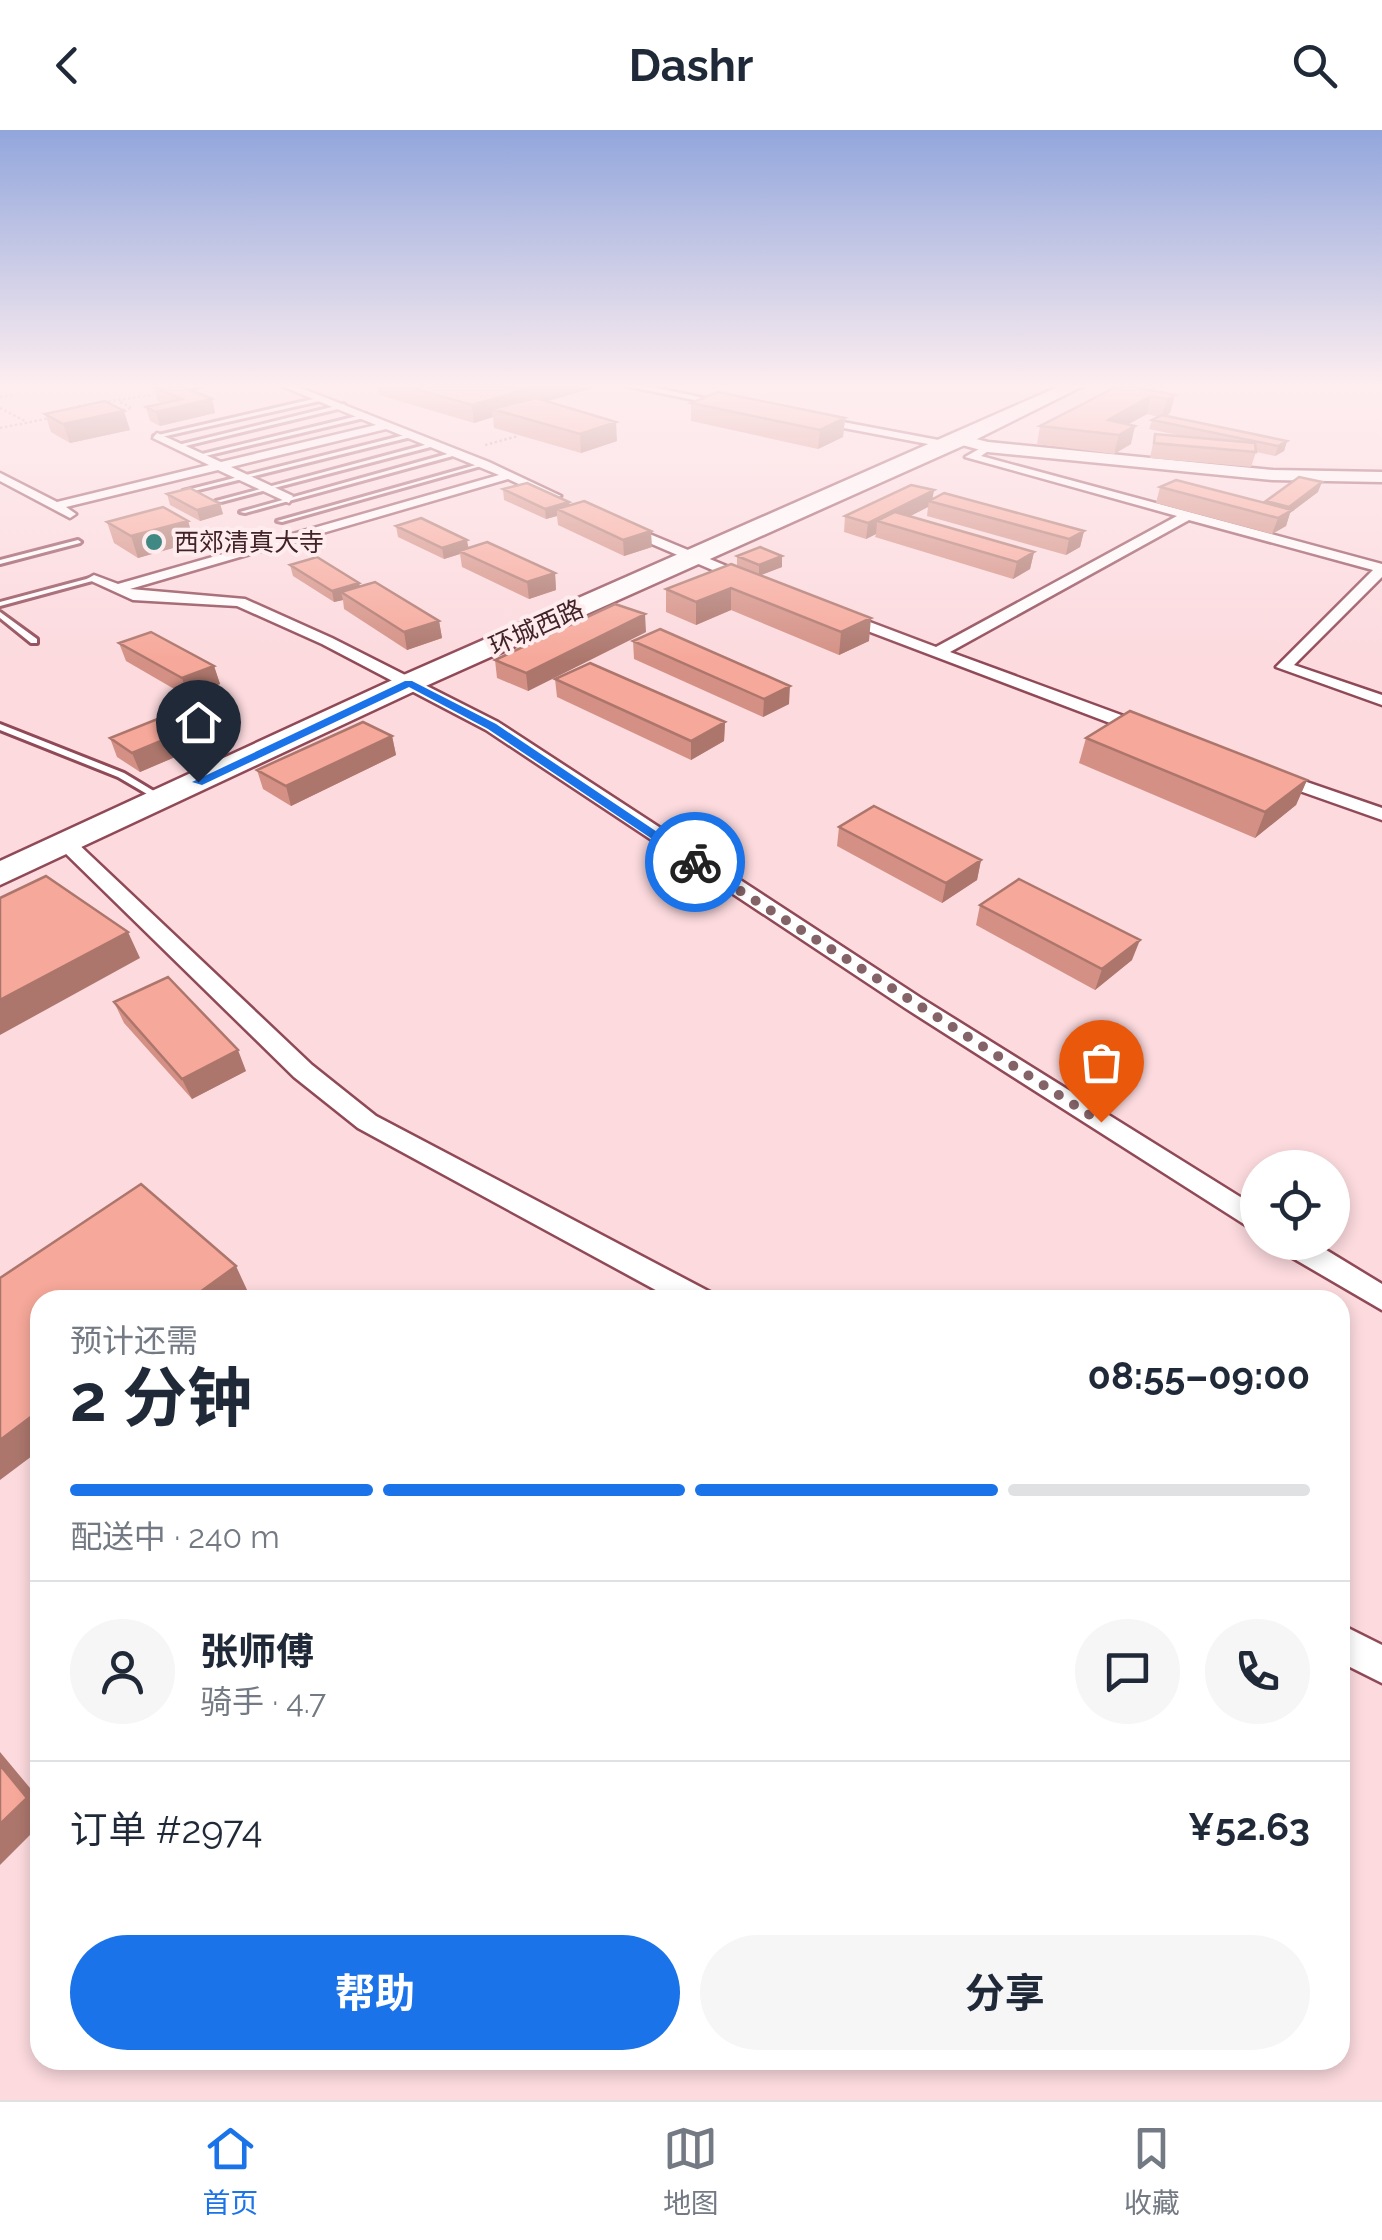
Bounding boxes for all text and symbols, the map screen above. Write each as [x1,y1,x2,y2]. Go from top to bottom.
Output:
icon: back [40,38,95,93]
icon: search [1287,38,1342,93]
text: Dashr [629,39,753,92]
place label: 西郊清真大寺 [174,527,324,557]
marker: 西郊清真大寺 [143,531,165,553]
street label: 环城西路 [484,593,588,661]
pin [156,680,241,783]
icon: home [171,695,226,750]
courier [645,812,745,912]
icon: bike [668,835,723,890]
pin [1059,1020,1144,1123]
icon: bag [1074,1035,1129,1090]
map controls [1240,1150,1350,1260]
button: locate [1240,1150,1350,1260]
text: 预计还需 [70,1322,198,1359]
text: 08:55–09:00 [1088,1353,1310,1398]
text: 2 分钟 [70,1360,252,1436]
text: 配送中 · 240 m [70,1518,280,1555]
button: person [70,1619,175,1724]
button: chat [1075,1619,1180,1724]
button: phone [1205,1619,1310,1724]
text: 张师傅 [200,1629,314,1674]
text: 骑手 · 4.7 [200,1683,326,1720]
text: ¥52.63 [1188,1804,1310,1849]
text: 订单 #2974 [70,1807,262,1852]
button: 帮助 [70,1935,680,2050]
button: 分享 [700,1935,1310,2050]
tab: 首页 [202,2121,258,2221]
tab: 地图 [663,2121,719,2221]
tab: 收藏 [1124,2121,1180,2221]

